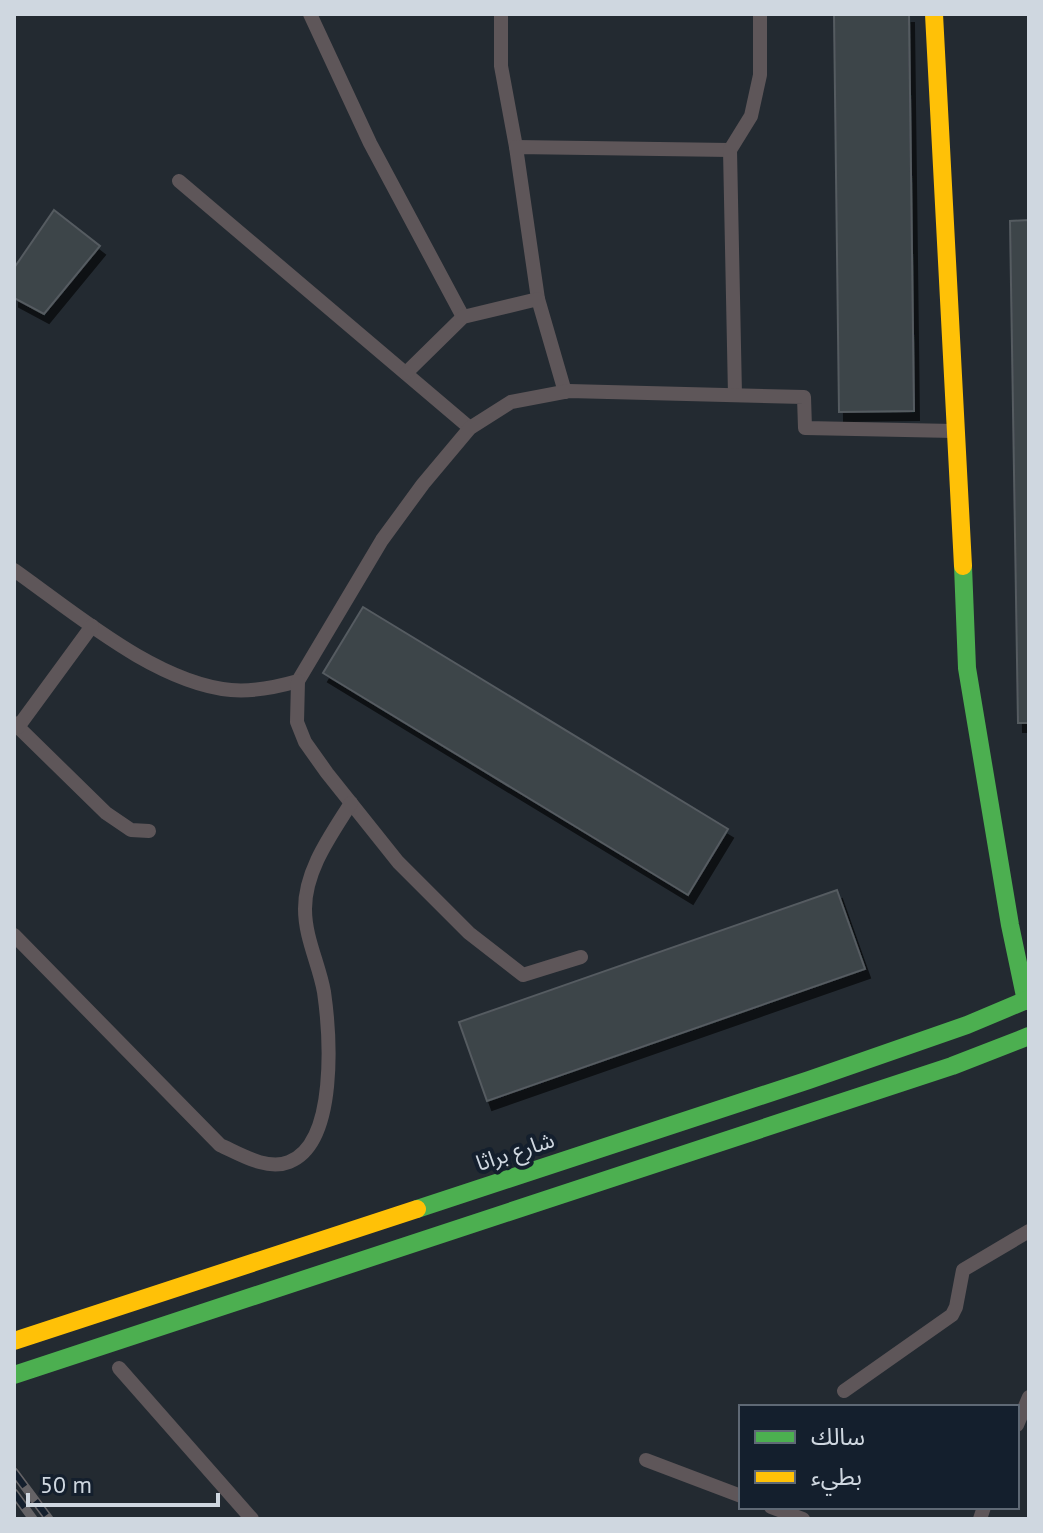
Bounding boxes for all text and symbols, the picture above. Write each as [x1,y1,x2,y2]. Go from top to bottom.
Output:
street label: شارع براثا [472,1125,559,1180]
legend [739,1405,1019,1509]
text: سالك [811,1421,865,1452]
scale bar [28,1457,218,1507]
text: بطيء [811,1461,862,1496]
text: 50 m [40,1469,92,1500]

